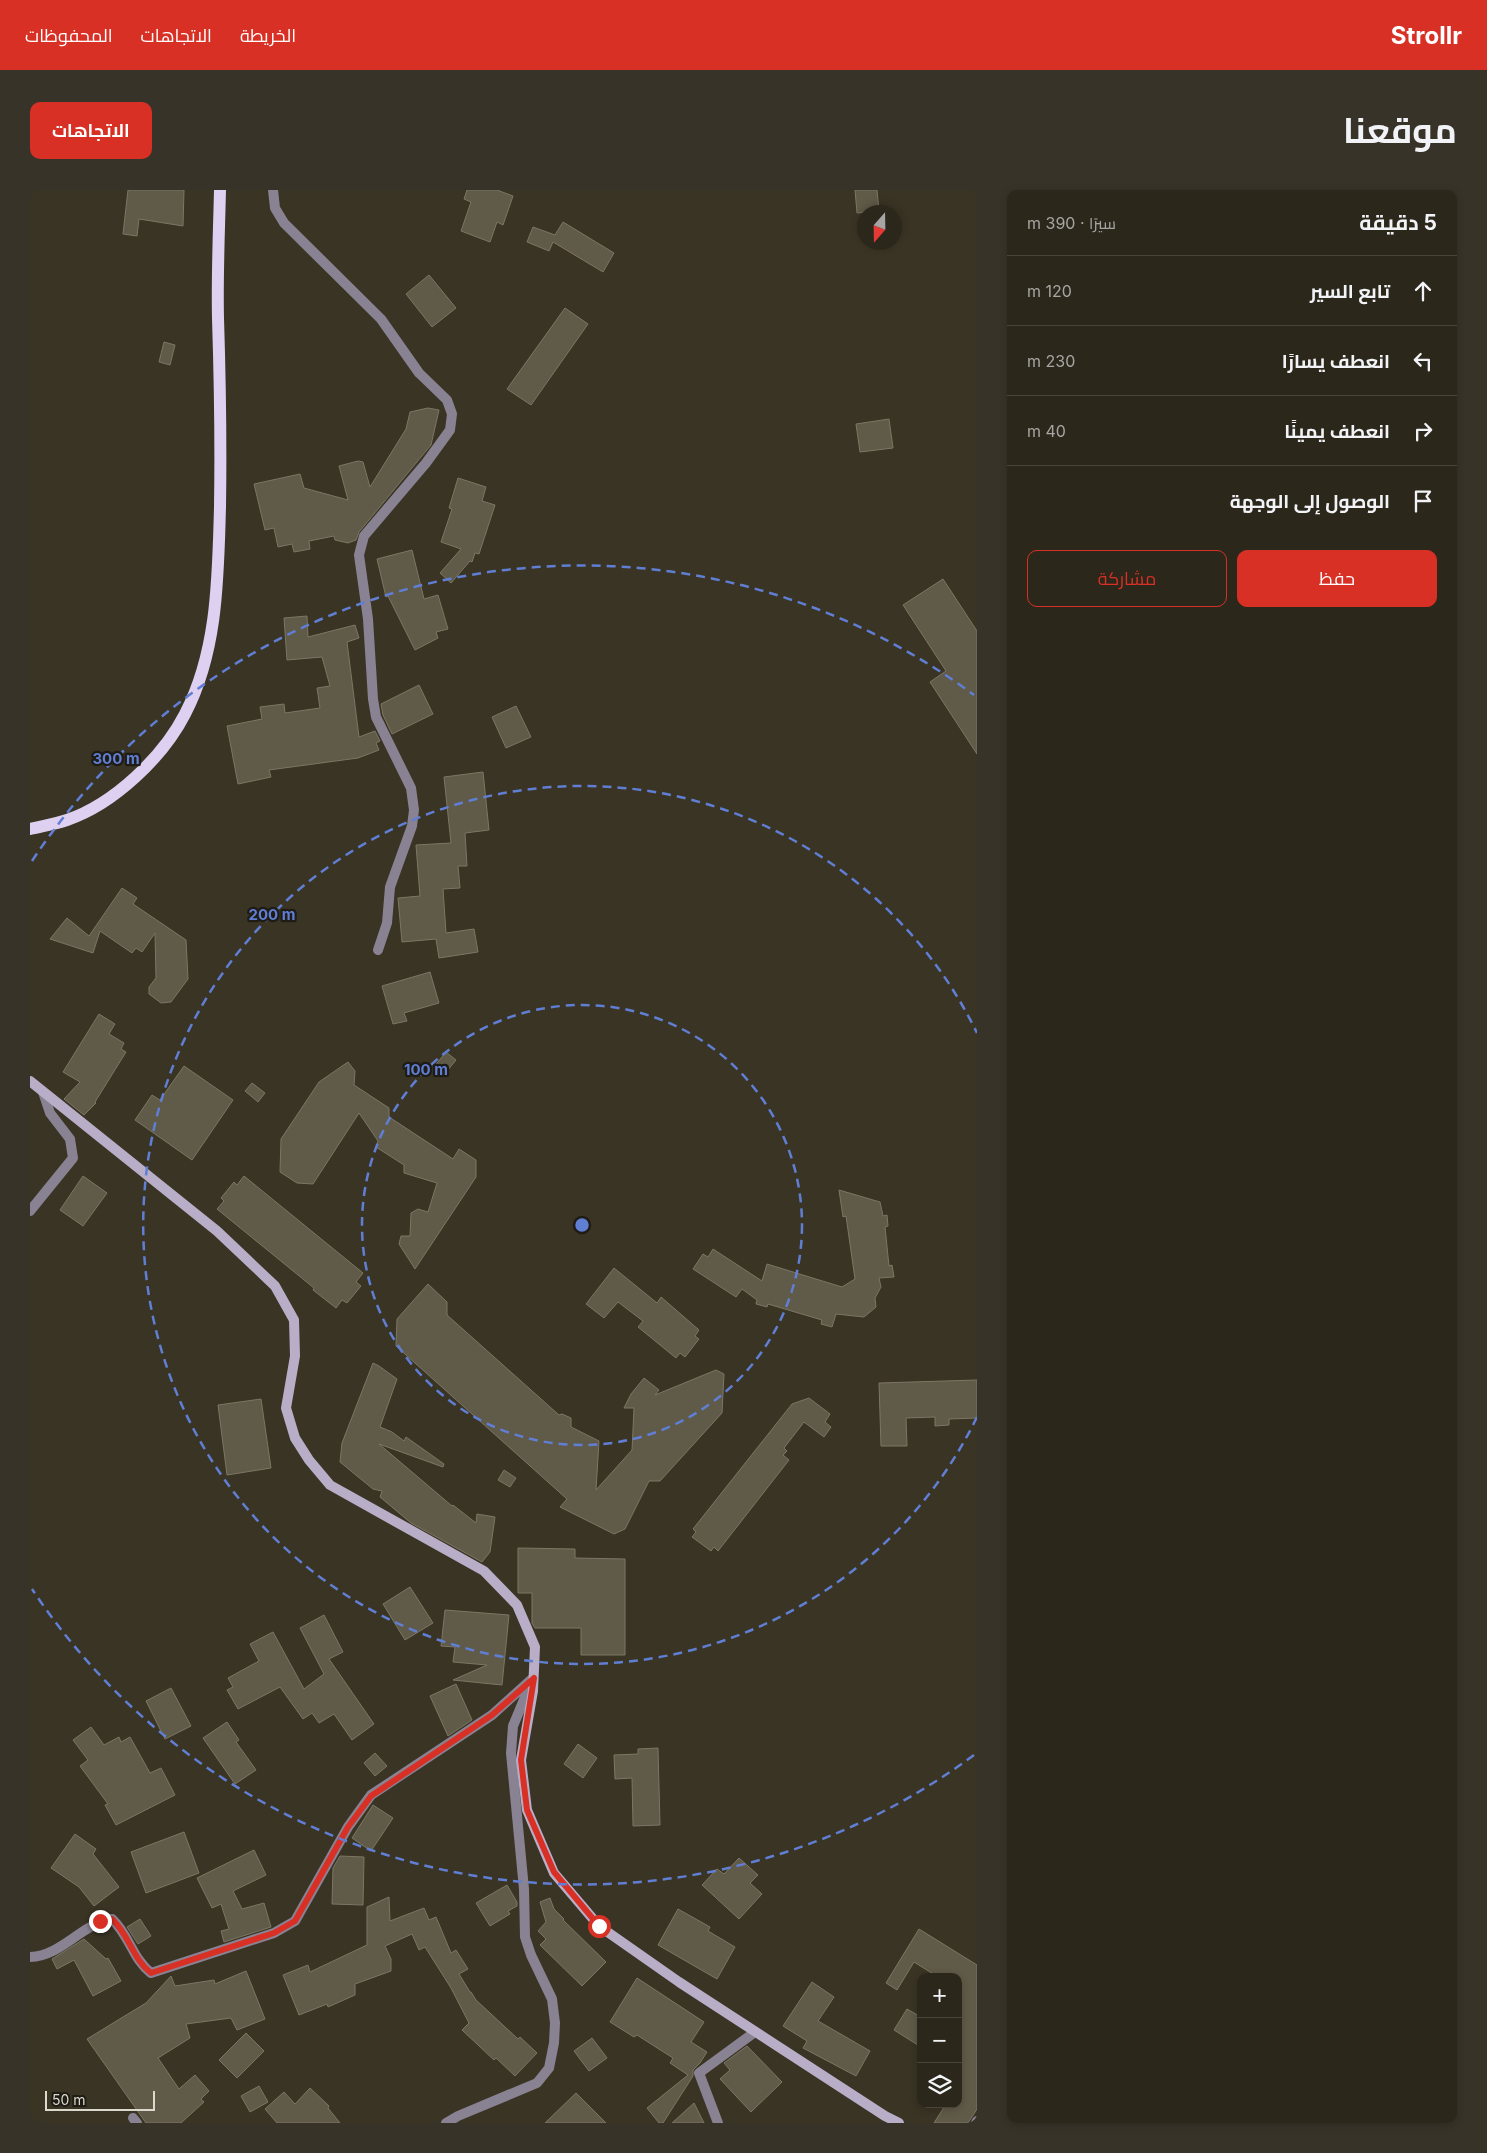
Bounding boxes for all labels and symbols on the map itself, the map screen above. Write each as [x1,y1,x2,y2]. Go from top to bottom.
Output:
north arrow [857,205,902,250]
text: 300 m [92,749,140,768]
text: 200 m [249,905,295,924]
text: 100 m [404,1060,448,1079]
centre of rings [573,1216,591,1234]
route end [89,1910,112,1933]
route start [588,1915,611,1938]
scale bar [45,2088,155,2111]

